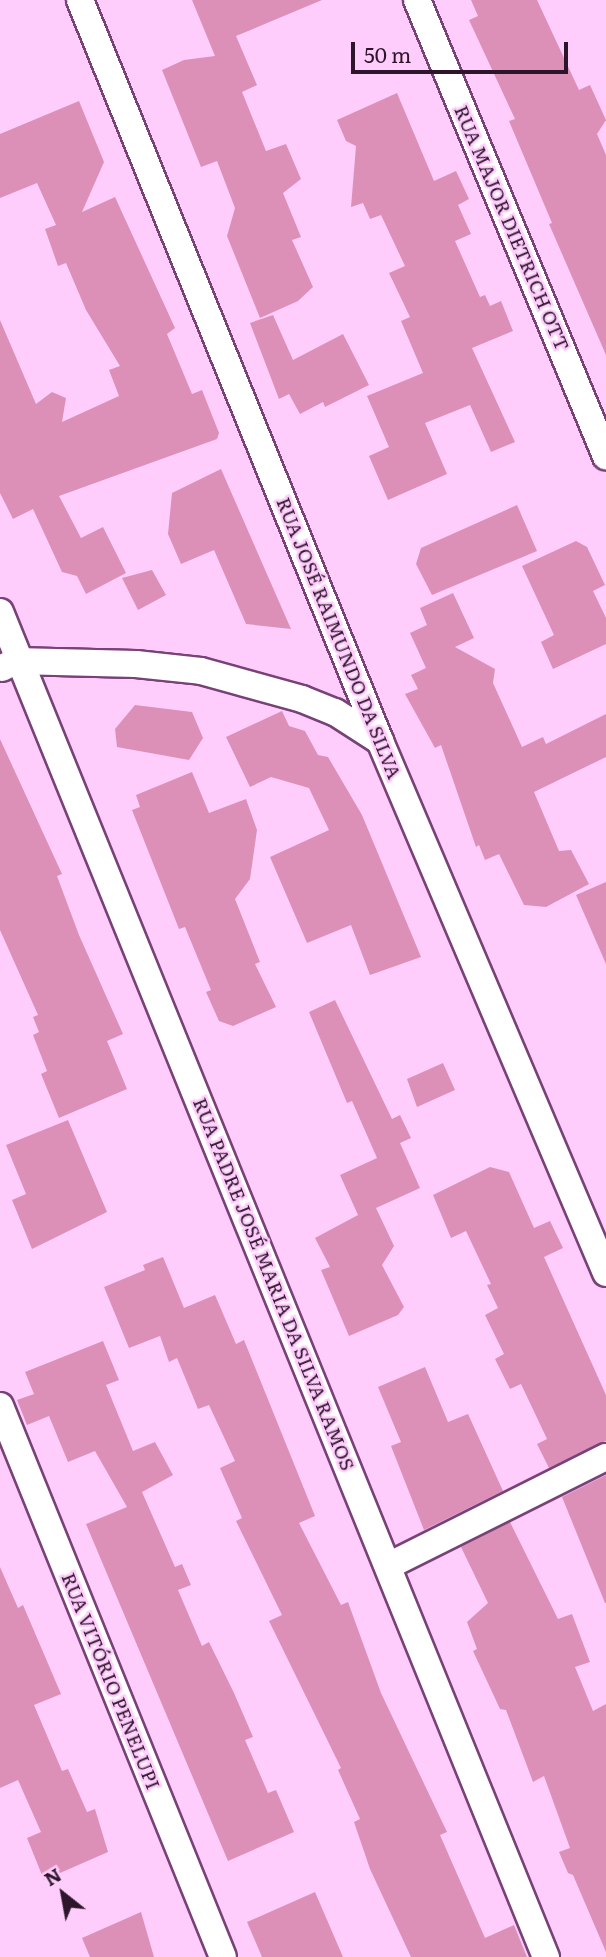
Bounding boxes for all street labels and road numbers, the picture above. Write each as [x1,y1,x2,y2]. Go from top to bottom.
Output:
street label: RUA MAJOR DIETRICH OTT [450,102,574,354]
street label: RUA JOSÉ RAIMUNDO DA SILVA [272,494,406,782]
street label: RUA PADRE JOSÉ MARIA DA SILVA RAMOS [189,1094,359,1474]
street label: RUA VITÓRIO PENELUPI [57,1569,165,1793]

